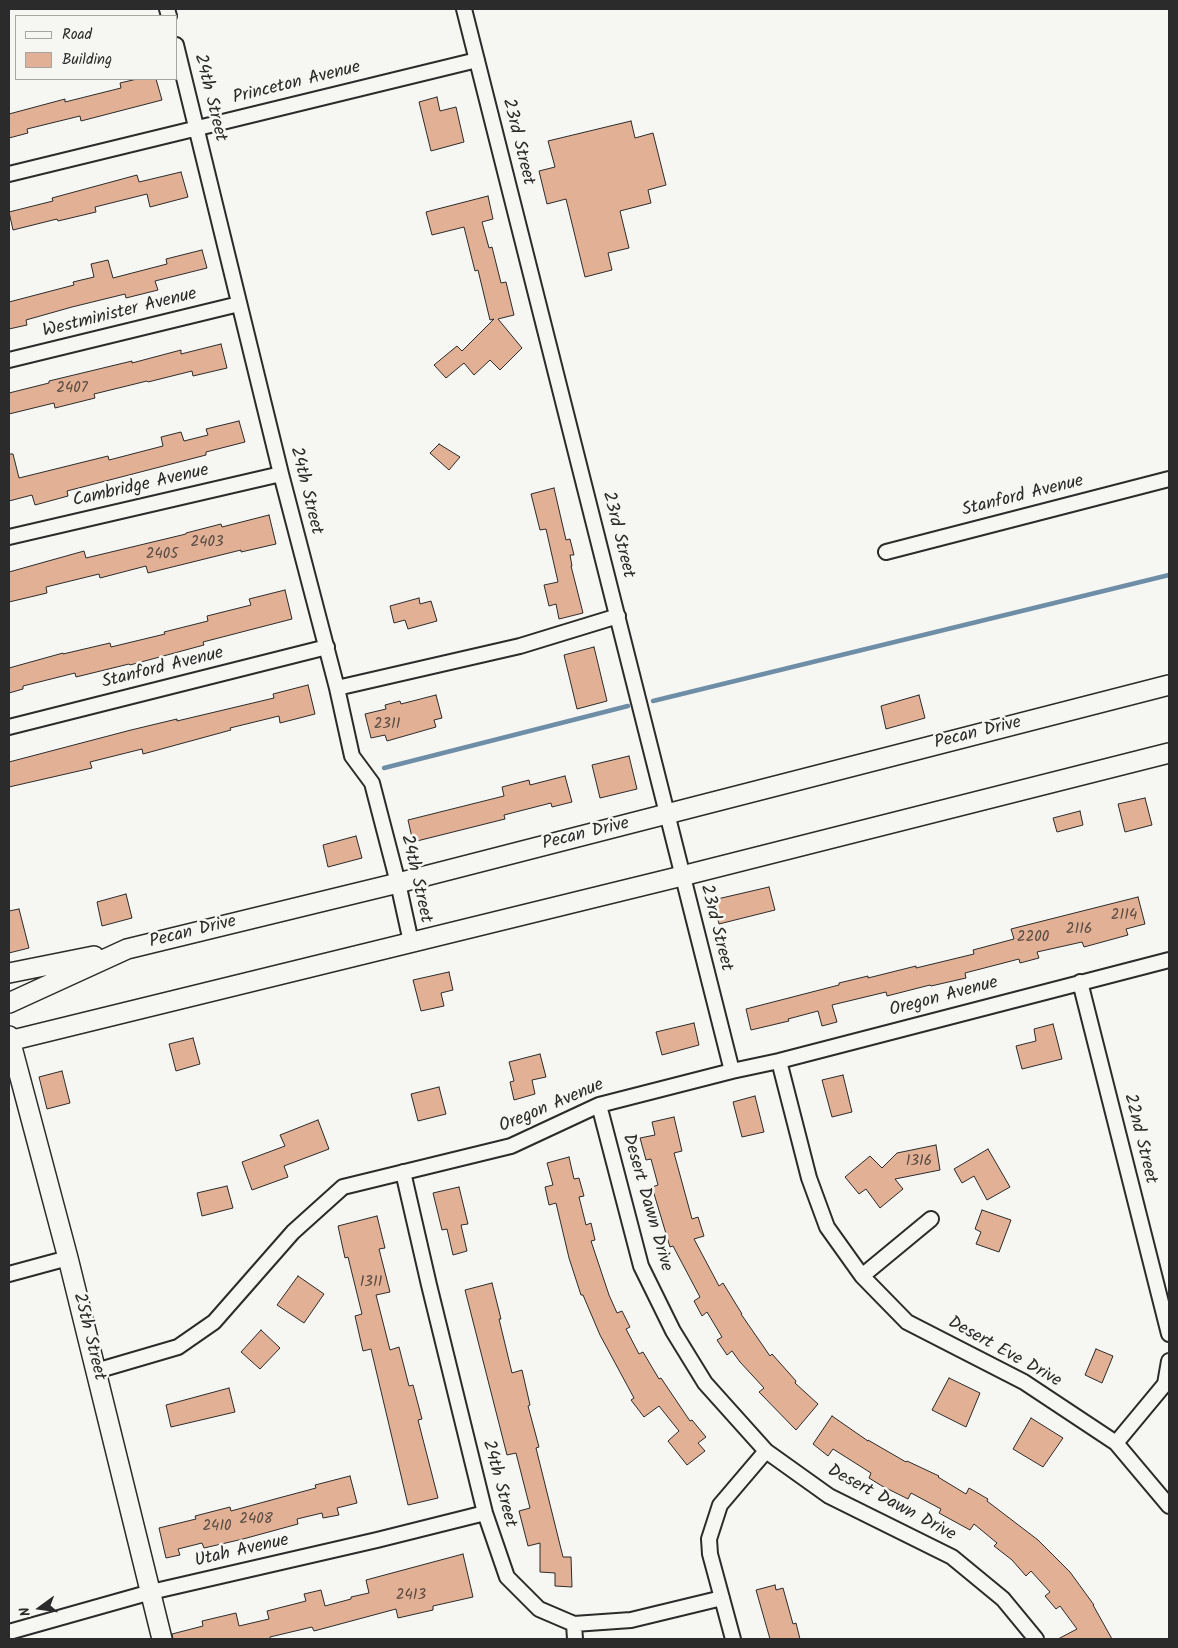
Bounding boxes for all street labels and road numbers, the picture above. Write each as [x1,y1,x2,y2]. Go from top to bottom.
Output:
street label: 24th Street [188,52,230,144]
street label: Princeton Avenue [231,58,363,110]
street label: 23rd Street [496,96,538,188]
street label: Westminister Avenue [41,284,199,344]
street label: 24th Street [284,445,326,537]
street label: Cambridge Avenue [71,461,211,513]
street label: Stanford Avenue [960,471,1086,523]
street label: 23rd Street [596,489,638,581]
street label: Stanford Avenue [100,643,226,695]
street label: Pecan Drive [932,713,1024,755]
street label: Pecan Drive [540,814,632,856]
street label: 24th Street [394,833,436,925]
street label: 23rd Street [694,882,736,974]
street label: Pecan Drive [147,912,239,954]
street label: Oregon Avenue [887,973,1001,1023]
street label: Oregon Avenue [496,1075,608,1139]
street label: 22nd Street [1117,1092,1161,1186]
street label: Desert Dawn Drive [616,1132,676,1274]
street label: 25th Street [67,1291,109,1383]
street label: Desert Eve Drive [943,1313,1065,1393]
street label: 24th Street [476,1438,520,1530]
street label: Desert Dawn Drive [823,1461,959,1547]
street label: Utah Avenue [193,1531,291,1573]

